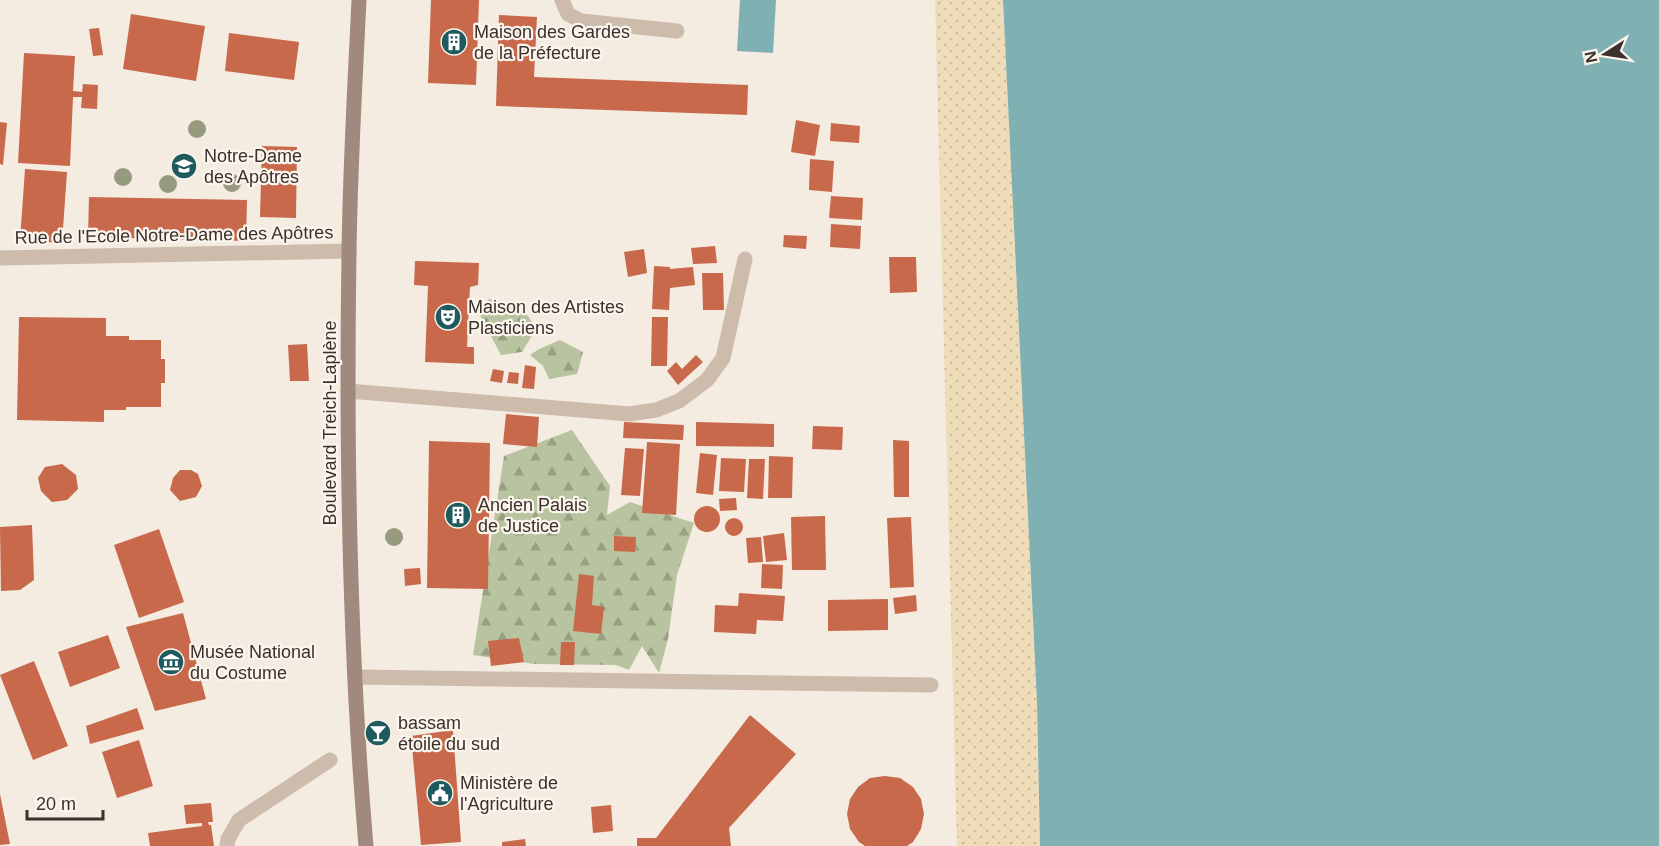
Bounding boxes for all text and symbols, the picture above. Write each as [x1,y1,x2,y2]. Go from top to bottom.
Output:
place label: Maison des Gardes de la Préfecture [474,22,630,63]
north arrow [1575,24,1635,84]
building icon: Maison des Gardes de la Préfecture [439,27,469,57]
text: N [1581,50,1600,64]
place label: Notre-Dame des Apôtres [204,146,302,187]
school or university icon: Notre-Dame des Apôtres [169,151,199,181]
street label: Rue de l'Ecole Notre-Dame des Apôtres [15,222,333,248]
place label: Maison des Artistes Plasticiens [468,297,624,338]
theatre icon: Maison des Artistes Plasticiens [433,302,463,332]
street label: Boulevard Treich-Laplène [320,320,340,526]
place label: Ancien Palais de Justice [478,495,587,536]
building icon: Ancien Palais de Justice [443,500,473,530]
place label: Musée National du Costume [190,642,315,683]
museum icon: Musée National du Costume [156,647,186,677]
place label: bassam étoile du sud [398,713,500,754]
bar icon: bassam étoile du sud [363,718,393,748]
place label: Ministère de l'Agriculture [460,773,558,814]
public building icon: Ministère de l'Agriculture [425,778,455,808]
scale bar [27,783,104,821]
text: 20 m [36,794,76,814]

